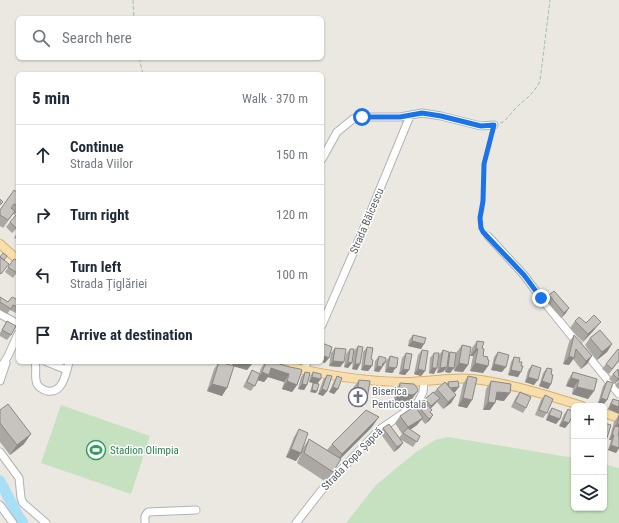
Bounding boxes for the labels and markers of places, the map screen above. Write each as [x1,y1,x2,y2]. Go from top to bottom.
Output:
place label: Biserica Penticostală [372,385,426,411]
church icon: Biserica Penticostală [347,386,369,408]
sports icon: Stadion Olimpia [85,439,107,461]
place label: Stadion Olimpia [110,444,179,457]

